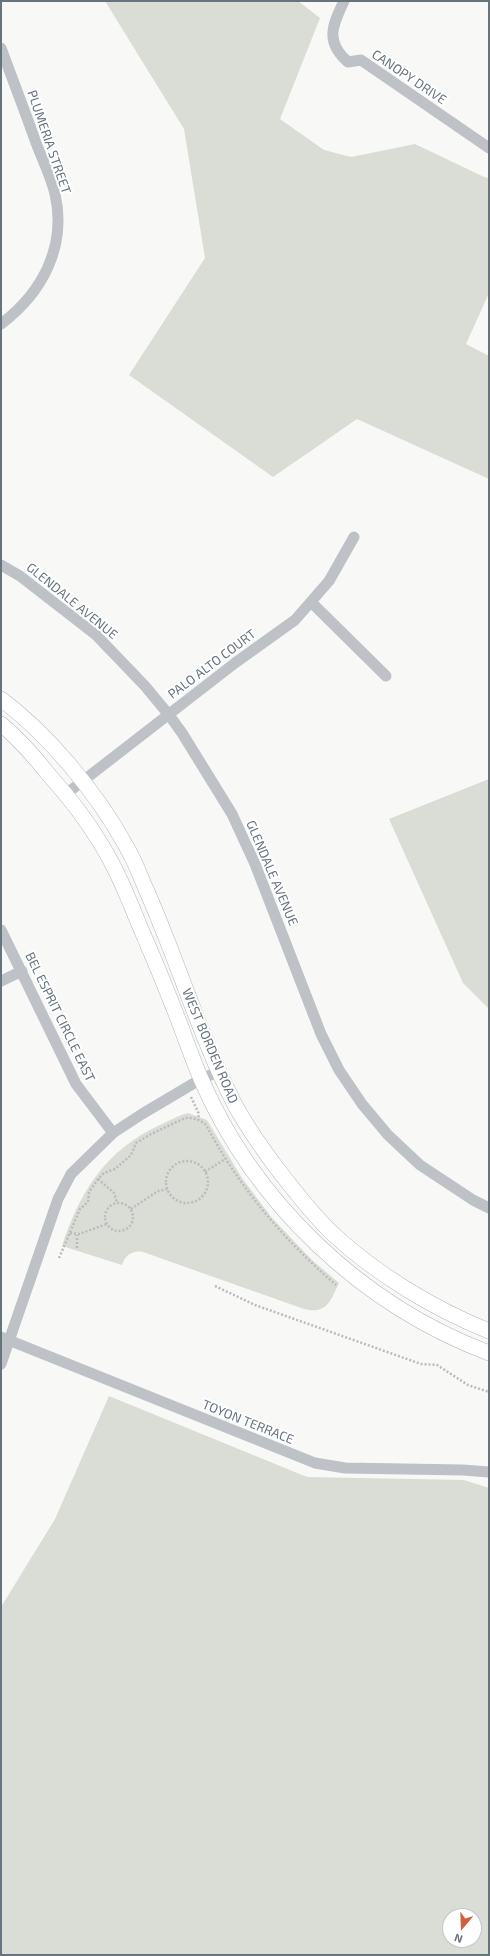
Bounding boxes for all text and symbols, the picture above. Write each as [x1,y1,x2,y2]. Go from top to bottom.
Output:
street label: CANOPY DRIVE [369,46,449,108]
street label: PLUMERIA STREET [24,88,74,196]
street label: GLENDALE AVENUE [23,559,121,643]
street label: PALO ALTO COURT [165,626,259,702]
street label: GLENDALE AVENUE [243,818,301,928]
street label: BEL ESPRIT CIRCLE EAST [22,950,98,1084]
street label: WEST BORDEN ROAD [179,986,241,1106]
street label: TOYON TERRACE [200,1397,296,1447]
north arrow [442,1908,482,1948]
text: N [452,1931,464,1946]

